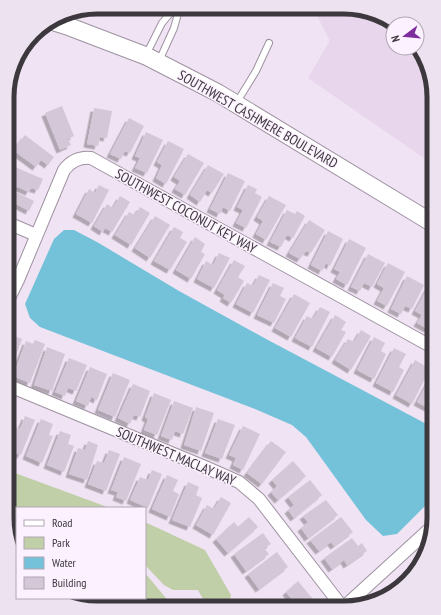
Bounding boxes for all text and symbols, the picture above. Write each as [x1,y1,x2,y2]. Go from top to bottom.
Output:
north arrow [385,16,425,56]
text: N [388,34,403,44]
street label: SOUTHWEST CASHMERE BOULEVARD [175,66,341,172]
street label: SOUTHWEST COCONUT KEY WAY [112,165,260,258]
street label: SOUTHWEST MACLAY WAY [113,423,239,490]
legend [16,507,146,599]
text: Road [52,515,72,530]
text: Park [52,535,70,550]
text: Water [52,555,77,570]
text: Building [52,575,87,590]

